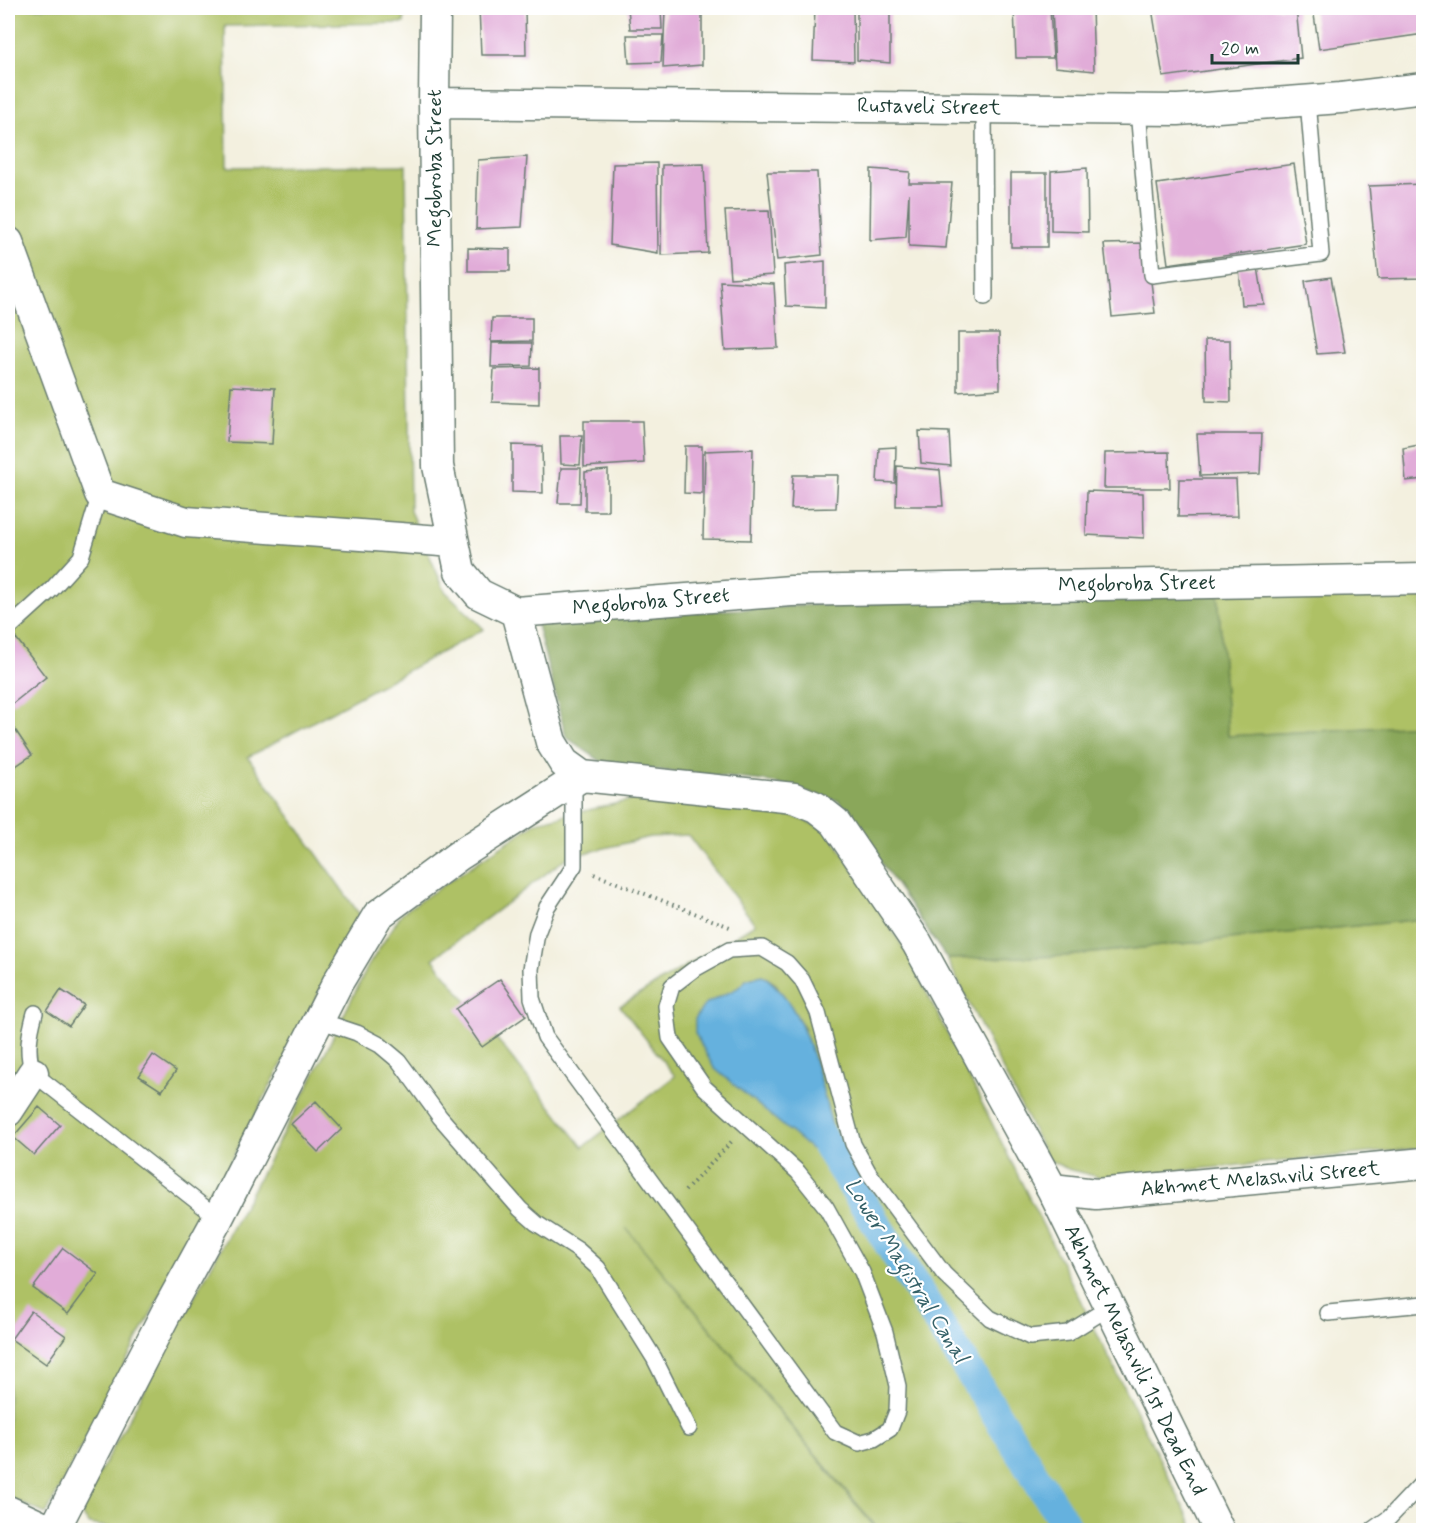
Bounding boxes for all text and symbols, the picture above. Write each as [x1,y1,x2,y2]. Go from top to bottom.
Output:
scale bar [1212,27,1298,65]
text: 20 m [1221,37,1259,61]
street label: Megobroba Street [421,89,451,247]
street label: Rustaveli Street [857,92,1002,122]
street label: Megobroba Street [1058,569,1216,601]
street label: Megobroba Street [571,581,731,625]
street label: Akhmet Melashvili Street [1139,1155,1381,1203]
water label: Lower Magistral Canal [835,1173,975,1372]
street label: Akhmet Melashvili 1st Dead End [1057,1220,1213,1500]

